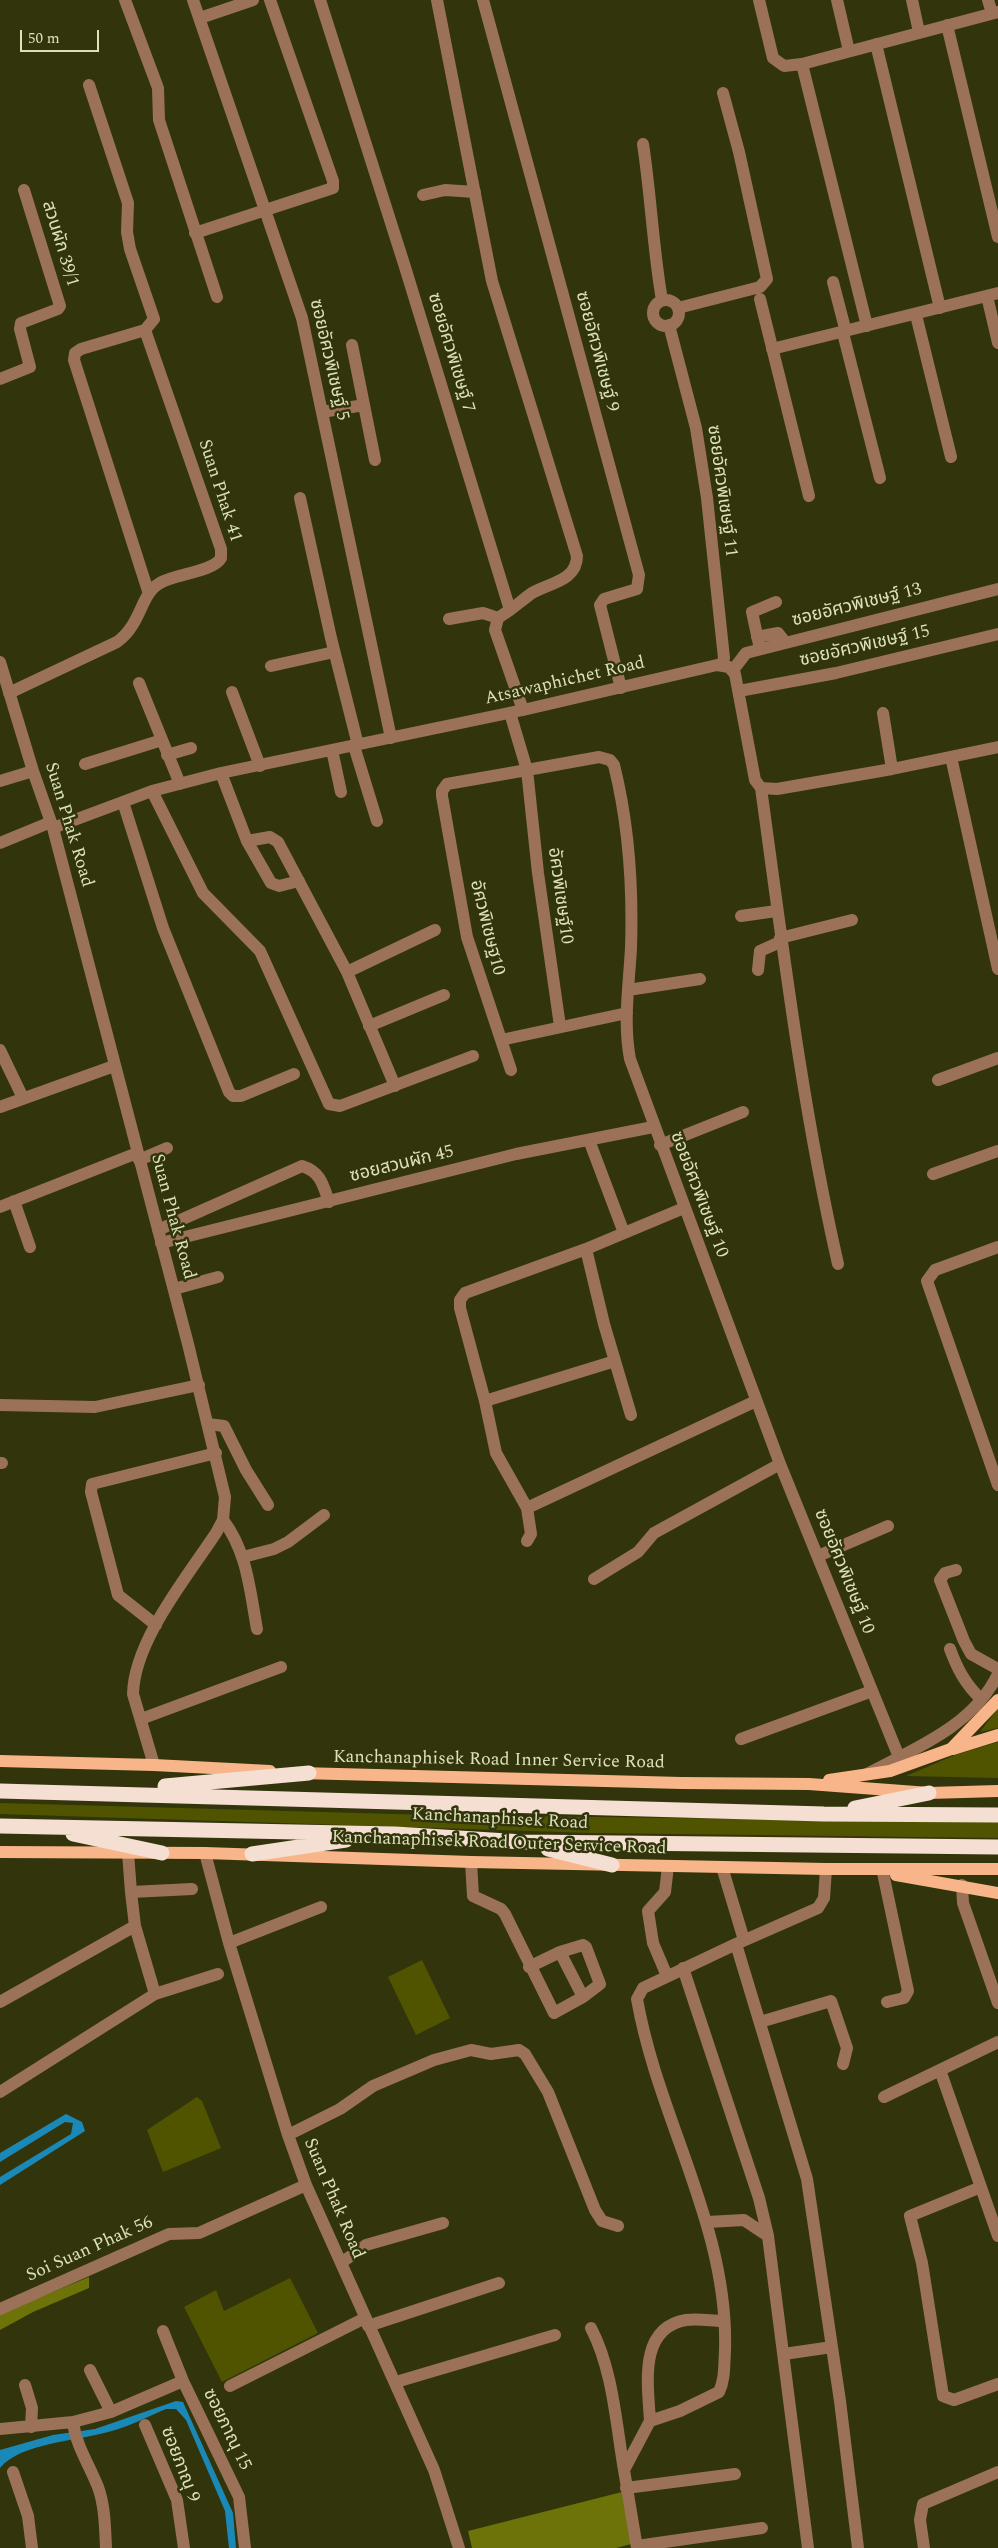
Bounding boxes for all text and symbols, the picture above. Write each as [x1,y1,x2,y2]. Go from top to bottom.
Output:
scale bar [22,20,101,52]
text: 50 m [28,27,60,50]
street label: สวนผัก 39/1 [36,198,82,290]
street label: ซอยอัศวพิเชษฐ์ 9 [570,289,622,415]
street label: ซอยอัศวพิเชษฐ์ 7 [422,291,478,415]
street label: ซอยอัศวพิเชษฐ์ 5 [304,297,352,423]
street label: ซอยอัศวพิเชษฐ์ 11 [701,424,741,558]
street label: Suan Phak 41 [192,437,246,545]
street label: ซอยอัศวพิเชษฐ์ 13 [790,579,924,633]
street label: ซอยอัศวพิเชษฐ์ 15 [798,622,932,672]
street label: Atsawaphichet Road [483,653,647,711]
street label: Suan Phak Road [39,760,97,890]
street label: อัศวพิเชษฐ์10 [542,846,576,946]
street label: อัศวพิเชษฐ10 [464,878,508,978]
street label: ซอยอัศวพิเชษฐ์ 10 [664,1129,732,1261]
street label: ซอยสวนผัก 45 [348,1142,456,1188]
street label: Suan Phak Road [145,1152,199,1282]
street label: ซอยอัศวพิเชษฐ์ 10 [808,1506,878,1638]
street label: Kanchanaphisek Road Inner Service Road [333,1747,665,1775]
street label: Kanchanaphisek Road [411,1805,589,1835]
street label: Kanchanaphisek Road Outer Service Road [331,1827,667,1861]
street label: Suan Phak Road [298,2135,368,2263]
street label: Soi Suan Phak 56 [23,2212,157,2288]
street label: ซอยภาณุ 15 [197,2386,255,2474]
street label: ซอยภาณุ 9 [155,2424,203,2506]

